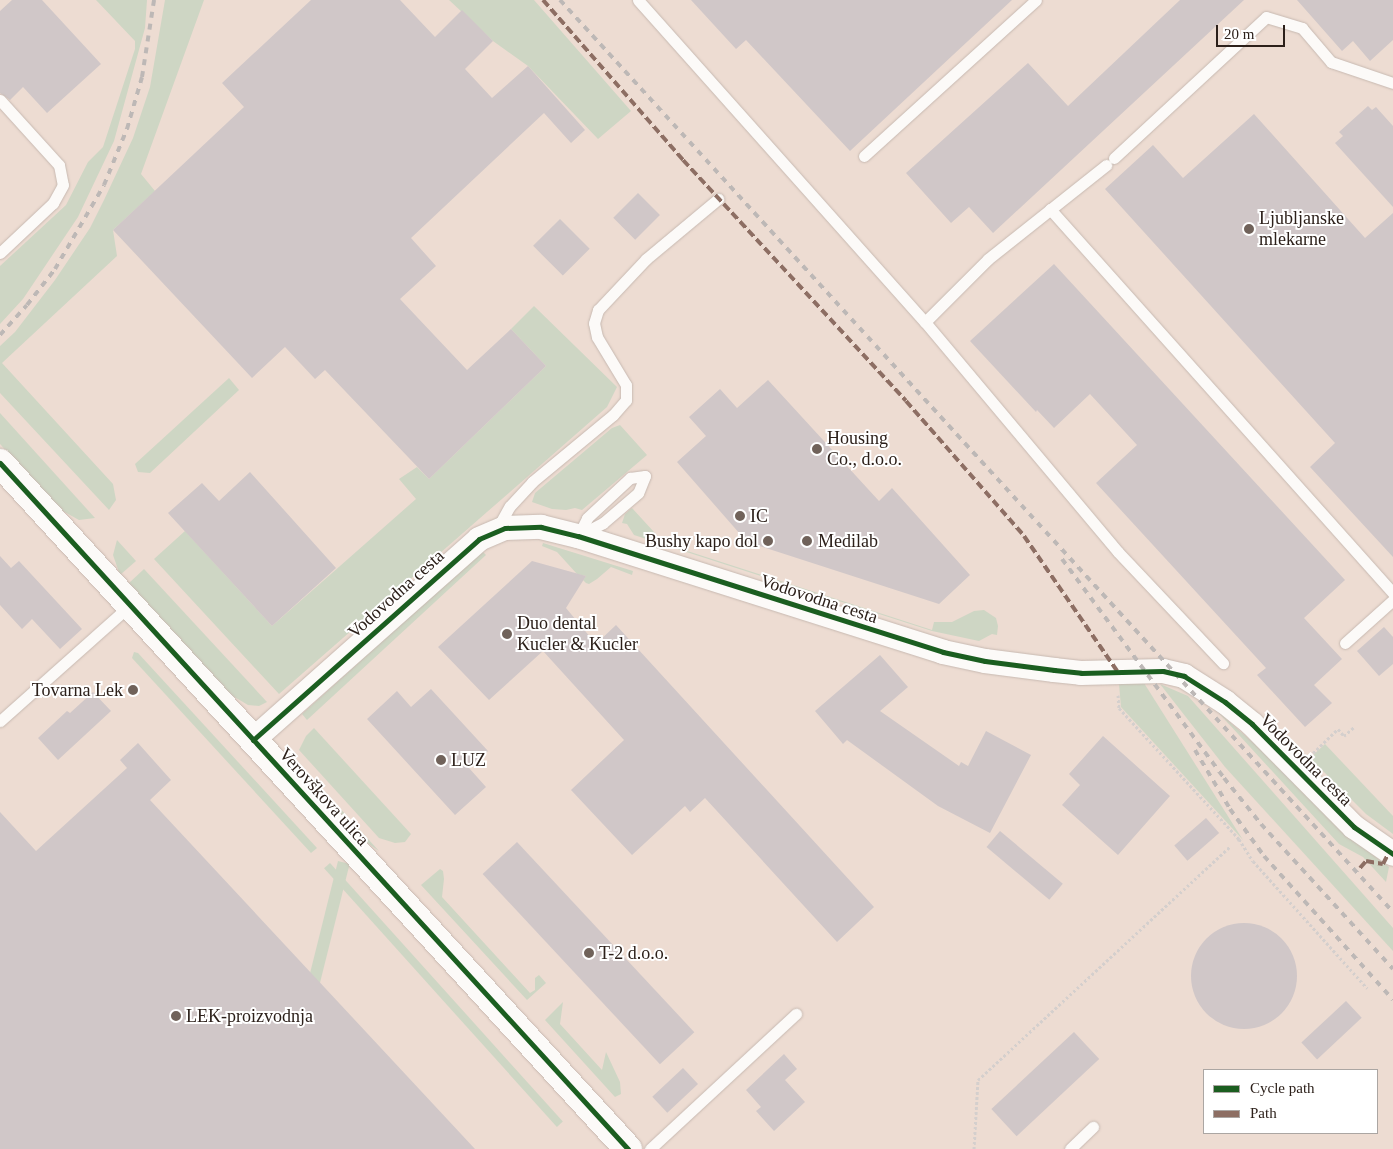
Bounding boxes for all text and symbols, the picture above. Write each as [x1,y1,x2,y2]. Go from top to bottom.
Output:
scale bar [1218,15,1287,47]
text: 20 m [1224,26,1254,42]
place label: Ljubljanske mlekarne [1259,208,1344,250]
marker: Ljubljanske mlekarne [1243,223,1255,235]
place label: Housing Co., d.o.o. [827,428,902,470]
marker: Housing Co., d.o.o. [811,443,823,455]
place label: IC [750,505,768,527]
marker: IC [734,510,746,522]
place label: Bushy kapo dol [645,530,758,552]
place label: Medilab [818,530,878,552]
marker: Medilab [800,534,814,548]
marker: Bushy kapo dol [762,535,774,547]
street label: Vodovodna cesta [343,545,449,643]
street label: Vodovodna cesta [758,570,880,628]
place label: Duo dental Kucler & Kucler [517,613,638,656]
marker: Duo dental Kucler & Kucler [501,628,513,640]
place label: Tovarna Lek [32,679,123,701]
marker: Tovarna Lek [127,684,139,696]
street label: Vodovodna cesta [1255,709,1357,811]
street label: Verovškova ulica [274,744,374,850]
place label: LUZ [451,749,486,771]
marker: LUZ [435,754,447,766]
place label: T-2 d.o.o. [599,942,668,964]
marker: T-2 d.o.o. [583,947,595,959]
place label: LEK-proizvodnja [186,1005,313,1027]
marker: LEK-proizvodnja [170,1010,182,1022]
legend [1203,1069,1378,1134]
text: Cycle path [1250,1080,1315,1096]
text: Path [1250,1105,1277,1121]

